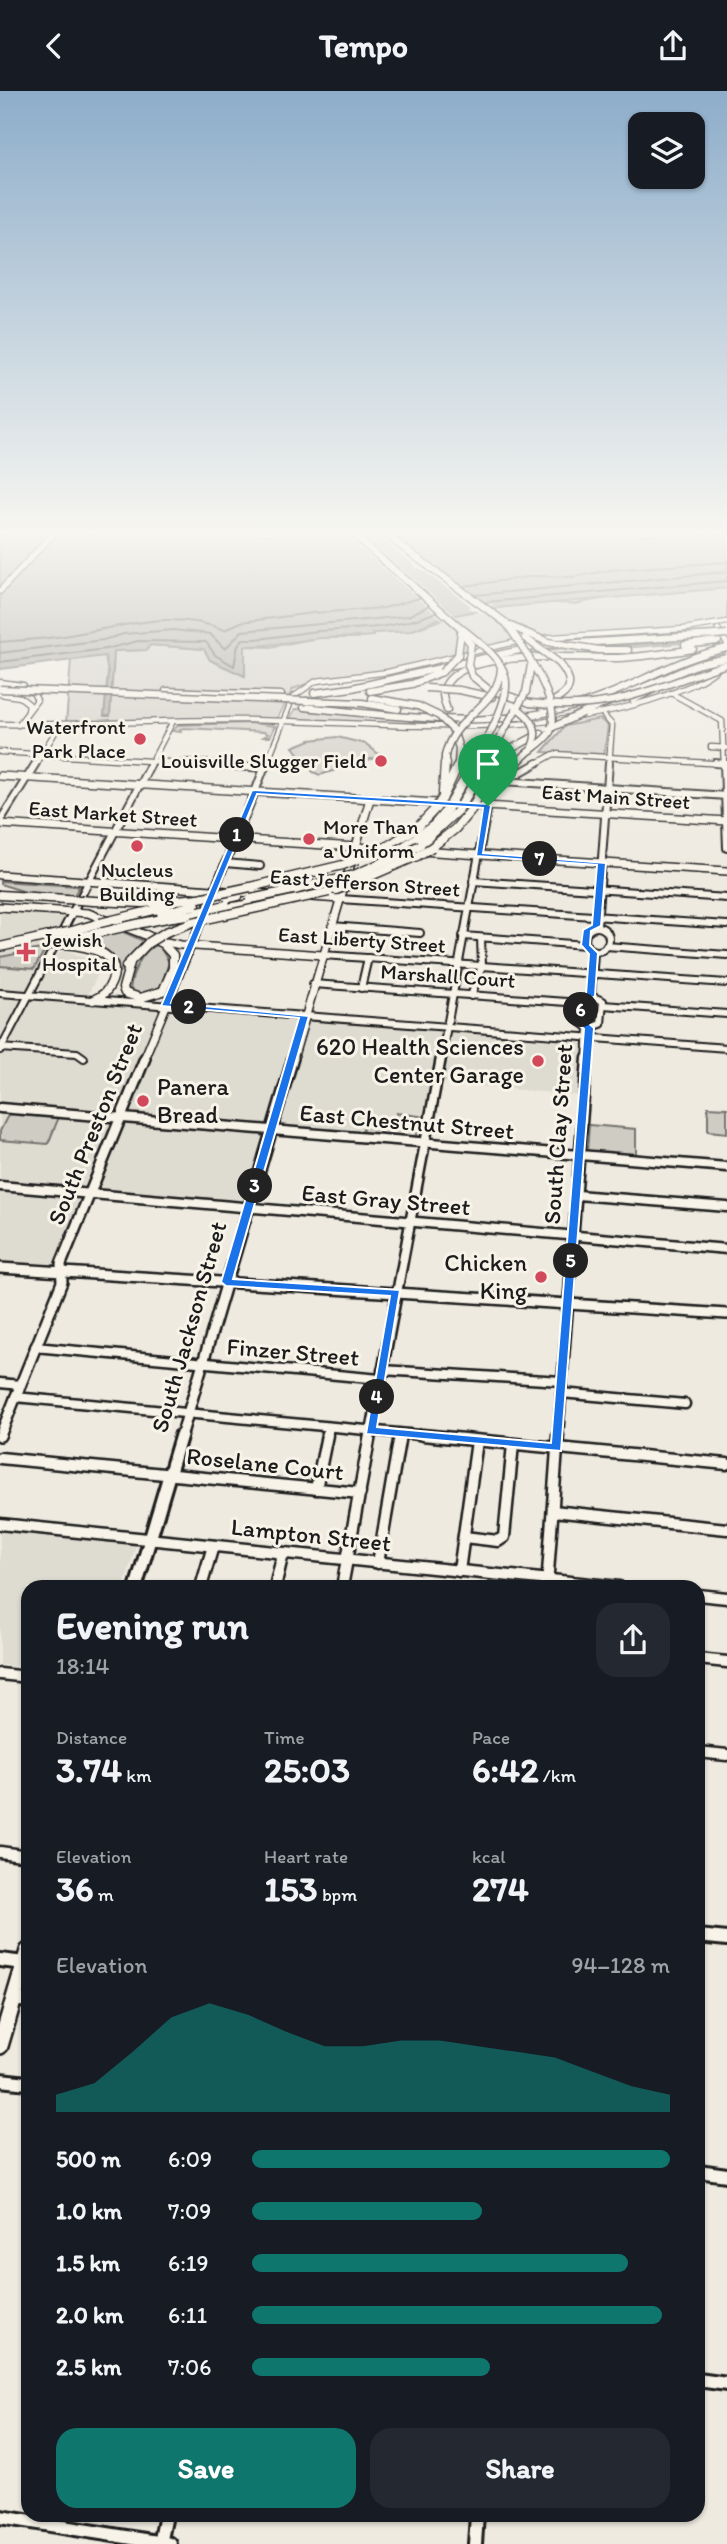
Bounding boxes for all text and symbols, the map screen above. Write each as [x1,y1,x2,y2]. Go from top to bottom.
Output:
icon: back [35,27,73,65]
text: Tempo [319,27,408,65]
icon: share [654,27,692,65]
map controls [628,112,705,189]
button: layers [628,112,705,189]
place label: Waterfront Park Place [26,714,126,763]
marker: Waterfront Park Place [132,731,148,747]
pin [458,734,518,806]
icon: arrive [469,745,507,783]
place label: Louisville Slugger Field [160,748,367,773]
marker: Louisville Slugger Field [373,753,389,769]
street label: East Main Street [541,779,691,814]
street label: East Market Street [28,795,198,832]
place label: More Than a Uniform [323,814,419,863]
pin: 1 [219,817,254,853]
text: 1 [232,823,241,846]
marker: More Than a Uniform [301,831,317,847]
marker: Nucleus Building [129,838,145,854]
pin: 7 [522,841,558,877]
text: 7 [535,847,544,870]
place label: Nucleus Building [99,857,175,906]
street label: East Jefferson Street [269,863,461,902]
street label: East Liberty Street [277,921,447,958]
place label: Jewish Hospital [42,927,117,976]
marker: Jewish Hospital [16,942,36,962]
street label: Marshall Court [380,958,516,993]
pin: 2 [172,989,206,1025]
pin: 6 [564,993,598,1027]
text: 2 [184,995,194,1018]
text: 6 [575,998,586,1021]
street label: South Preston Street [41,1019,148,1229]
place label: 620 Health Sciences Center Garage [316,1032,524,1089]
street label: South Clay Street [537,1043,578,1225]
marker: 620 Health Sciences Center Garage [530,1053,546,1069]
place label: Panera Bread [157,1072,229,1129]
marker: Panera Bread [135,1093,151,1109]
street label: East Chestnut Street [299,1098,516,1145]
pin: 3 [238,1169,272,1203]
text: 3 [249,1174,260,1197]
street label: East Gray Street [300,1178,472,1221]
street label: South Jackson Street [144,1218,233,1436]
pin: 5 [554,1243,588,1279]
place label: Chicken King [444,1248,528,1305]
text: 5 [566,1249,575,1272]
marker: Chicken King [533,1269,549,1285]
street label: Finzer Street [226,1331,360,1372]
pin: 4 [360,1379,394,1415]
text: 4 [371,1385,382,1408]
street label: Roselane Court [185,1441,345,1486]
street label: Lampton Street [230,1512,393,1557]
text: Evening run [56,1603,249,1649]
button: share [596,1603,670,1677]
text: 18:14 [56,1652,109,1680]
text: Distance [56,1726,127,1749]
text: Time [264,1726,305,1749]
text: Pace [472,1726,510,1749]
text: 3.74 [56,1749,122,1791]
text: 25:03 [264,1749,350,1791]
text: 6:42 [472,1749,539,1791]
text: km [122,1764,152,1787]
text: /km [539,1764,576,1787]
text: Elevation [56,1845,132,1868]
text: Heart rate [264,1845,348,1868]
text: kcal [472,1845,506,1868]
text: 36 [56,1868,94,1910]
text: 153 [264,1868,318,1910]
text: 274 [472,1868,529,1910]
text: m [94,1883,114,1906]
text: bpm [318,1883,357,1906]
text: Elevation [56,1951,147,1979]
text: 94–128 m [571,1951,670,1979]
text: 500 m [56,2145,121,2173]
text: 6:09 [168,2145,212,2173]
text: 1.0 km [56,2197,122,2225]
text: 7:09 [168,2197,211,2225]
text: 1.5 km [56,2249,120,2277]
text: 6:19 [168,2249,209,2277]
text: 2.0 km [56,2301,124,2329]
text: 6:11 [168,2301,207,2329]
text: 2.5 km [56,2353,121,2381]
text: 7:06 [168,2353,211,2381]
button: Save [56,2428,356,2508]
button: Share [370,2428,670,2508]

